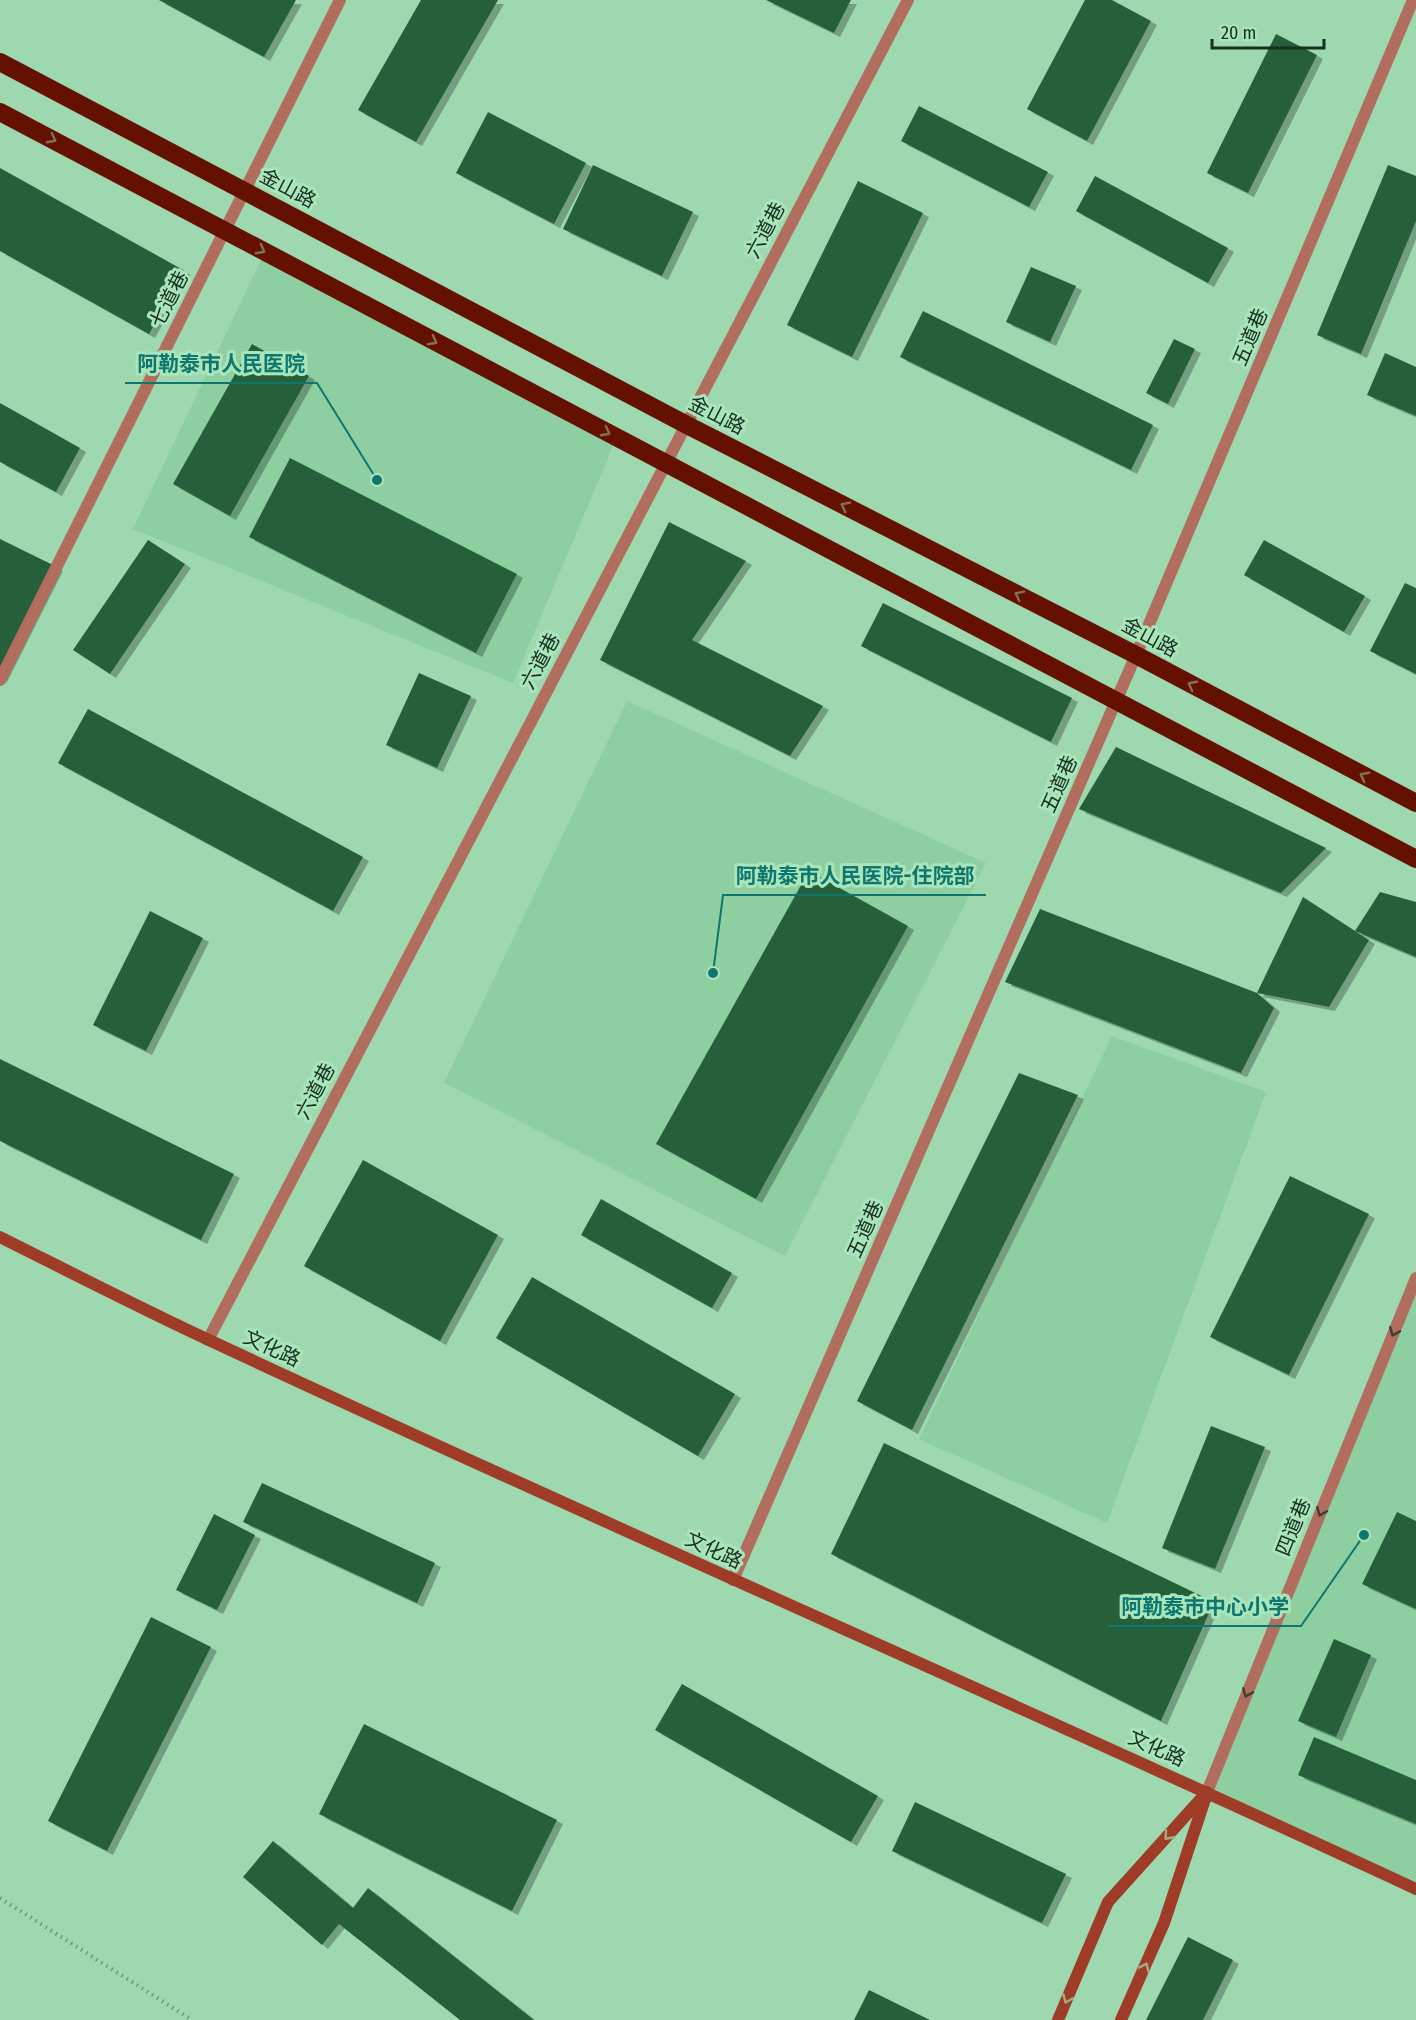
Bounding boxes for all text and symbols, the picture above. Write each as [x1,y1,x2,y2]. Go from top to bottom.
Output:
scale bar [1212,12,1324,50]
text: 20 m [1221,22,1256,44]
one-way arrow [45,132,56,143]
street label: 金山路 [256,163,320,213]
street label: 六道巷 [740,198,790,262]
one-way arrow [255,243,266,255]
street label: 七道巷 [145,267,193,331]
street label: 五道巷 [1227,305,1273,369]
one-way arrow [427,334,438,346]
callout: 阿勒泰市人民医院 [125,344,317,383]
text: 阿勒泰市人民医院 [137,351,305,377]
street label: 金山路 [685,391,749,439]
one-way arrow [600,425,610,436]
one-way arrow [841,502,852,513]
one-way arrow [1015,591,1025,602]
street label: 金山路 [1118,612,1182,662]
street label: 六道巷 [515,629,565,693]
one-way arrow [1188,681,1198,692]
street label: 五道巷 [1036,752,1082,816]
one-way arrow [1360,772,1371,783]
callout: 阿勒泰市人民医院-住院部 [723,856,986,895]
text: 阿勒泰市人民医院-住院部 [736,863,974,889]
street label: 六道巷 [290,1059,340,1123]
street label: 五道巷 [842,1197,888,1261]
street label: 文化路 [240,1324,304,1372]
one-way arrow [1389,1326,1401,1337]
street label: 四道巷 [1271,1495,1315,1559]
one-way arrow [1316,1506,1328,1517]
street label: 文化路 [682,1526,746,1574]
callout: 阿勒泰市中心小学 [1109,1587,1301,1626]
text: 阿勒泰市中心小学 [1121,1594,1289,1620]
one-way arrow [1242,1687,1254,1698]
street label: 文化路 [1125,1725,1189,1771]
one-way arrow [1164,1829,1175,1839]
one-way arrow [1137,1962,1149,1973]
one-way arrow [1062,1993,1074,2004]

